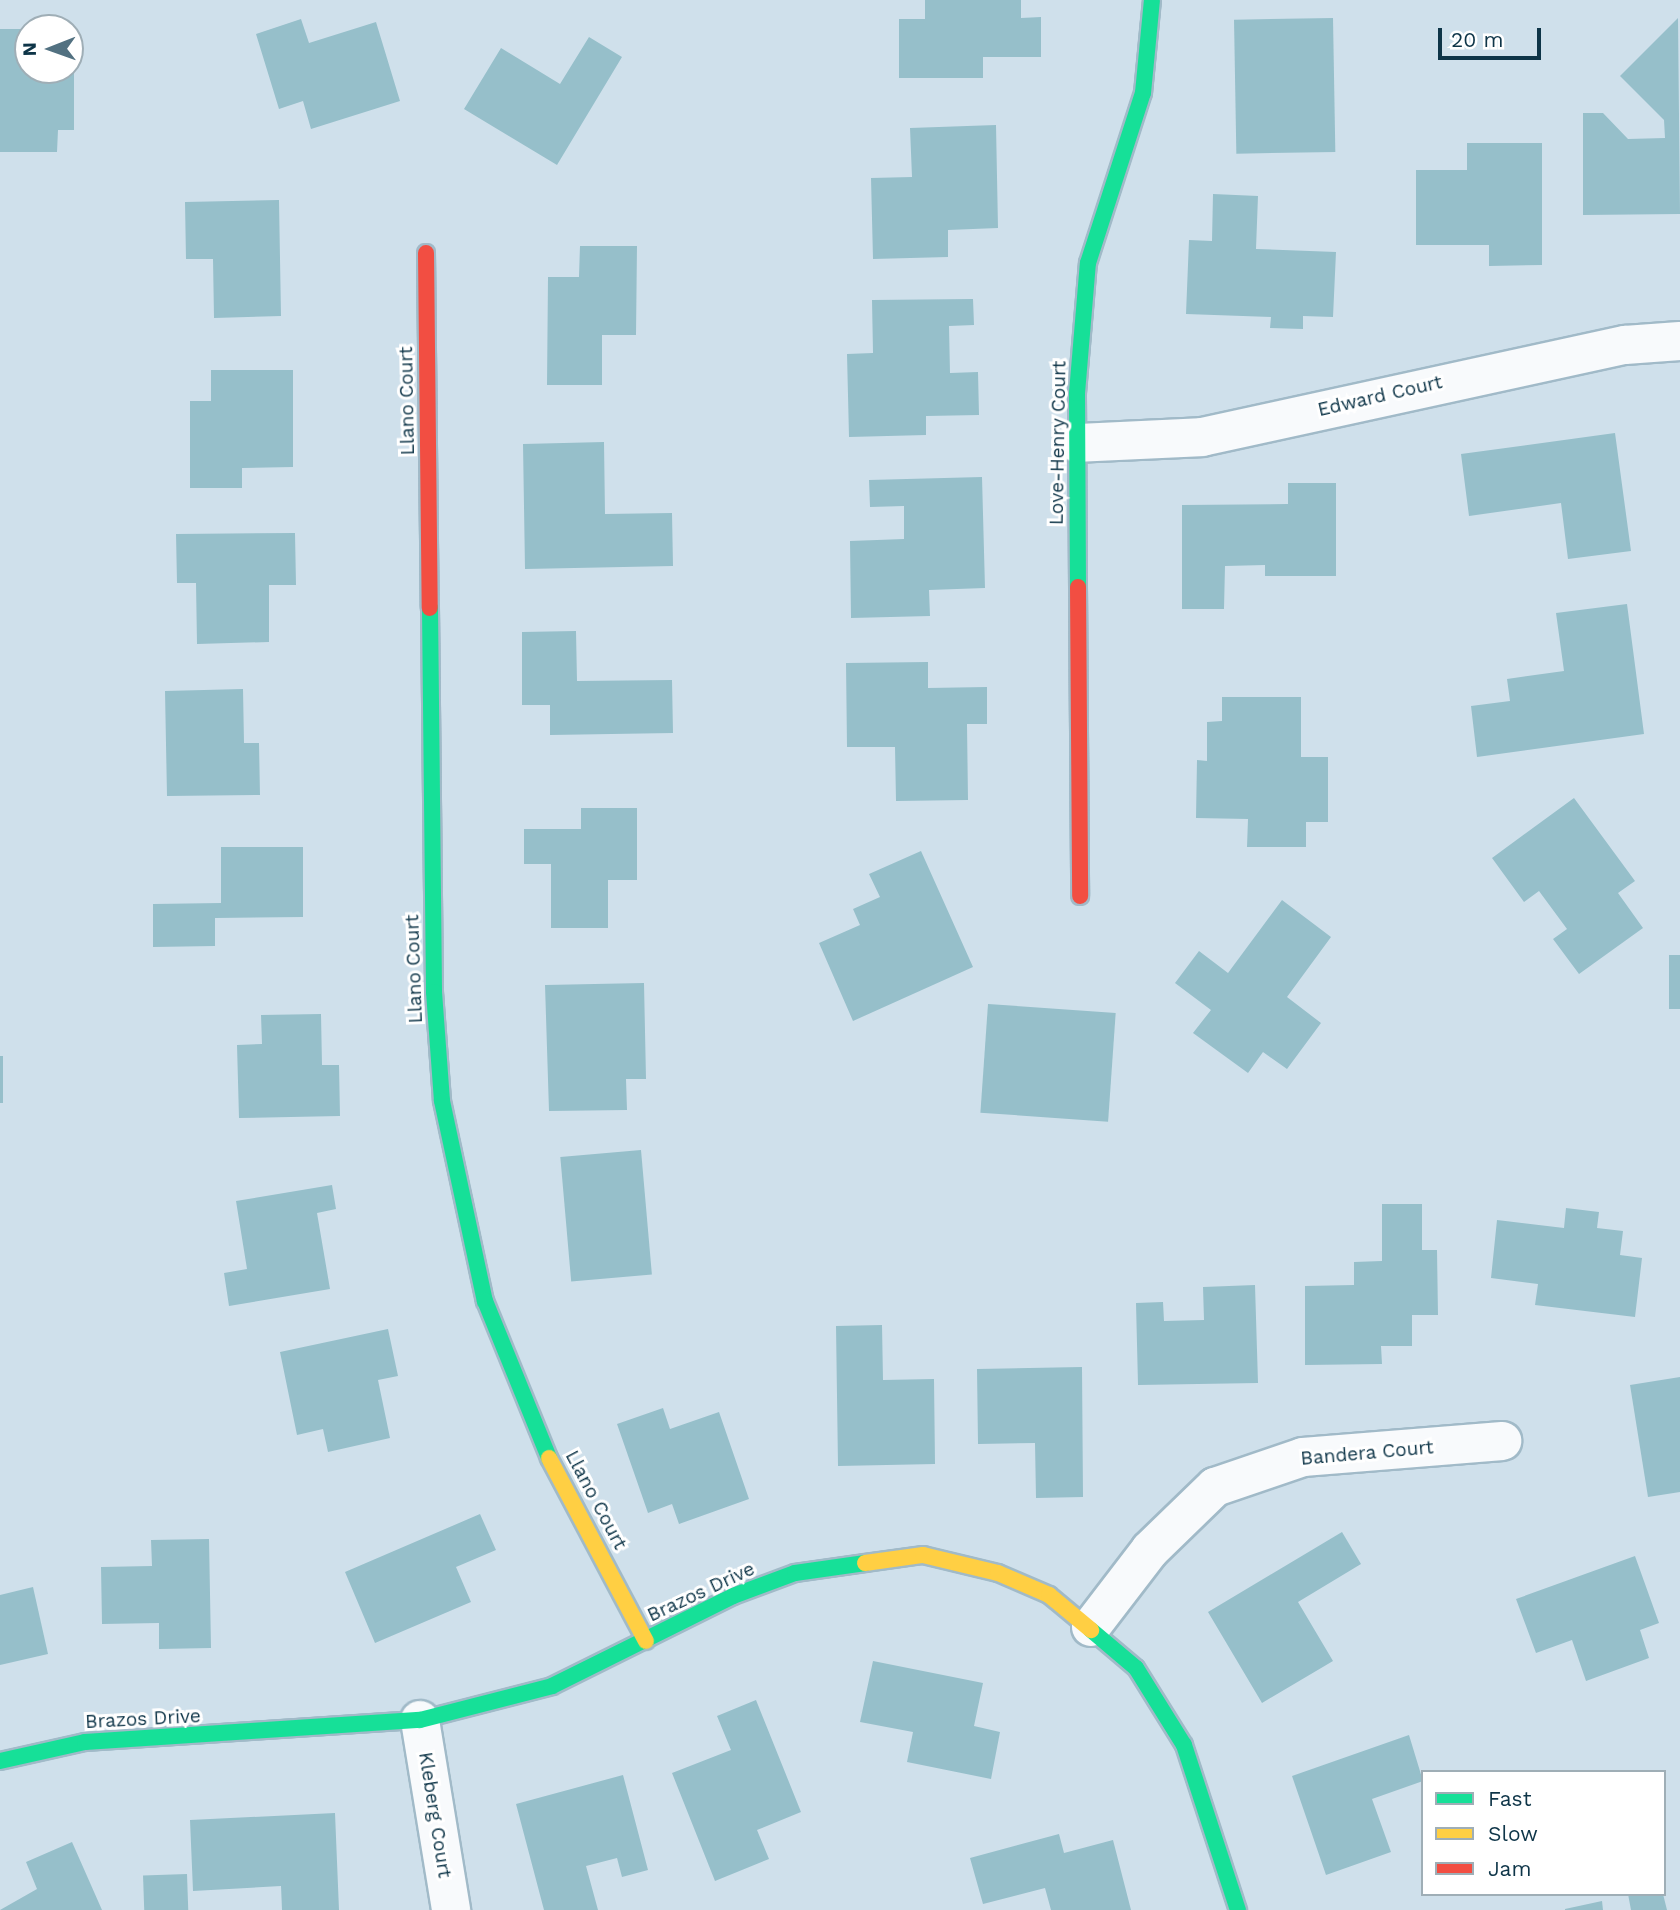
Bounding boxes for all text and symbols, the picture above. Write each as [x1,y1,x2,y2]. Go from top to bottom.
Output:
north arrow [14,14,84,84]
scale bar [1442,14,1545,58]
text: 20 m [1451,27,1503,52]
text: N [18,42,41,57]
street label: Llano Court [395,346,419,456]
street label: Love-Henry Court [1045,360,1071,526]
street label: Edward Court [1315,371,1445,421]
street label: Llano Court [401,914,427,1024]
street label: Bandera Court [1299,1436,1435,1470]
street label: Llano Court [560,1447,632,1553]
street label: Brazos Drive [644,1557,758,1627]
street label: Brazos Drive [85,1705,201,1733]
street label: Kleberg Court [414,1750,456,1880]
legend [1421,1770,1666,1896]
text: Fast [1488,1786,1532,1811]
text: Slow [1488,1821,1538,1846]
text: Jam [1488,1856,1531,1881]

